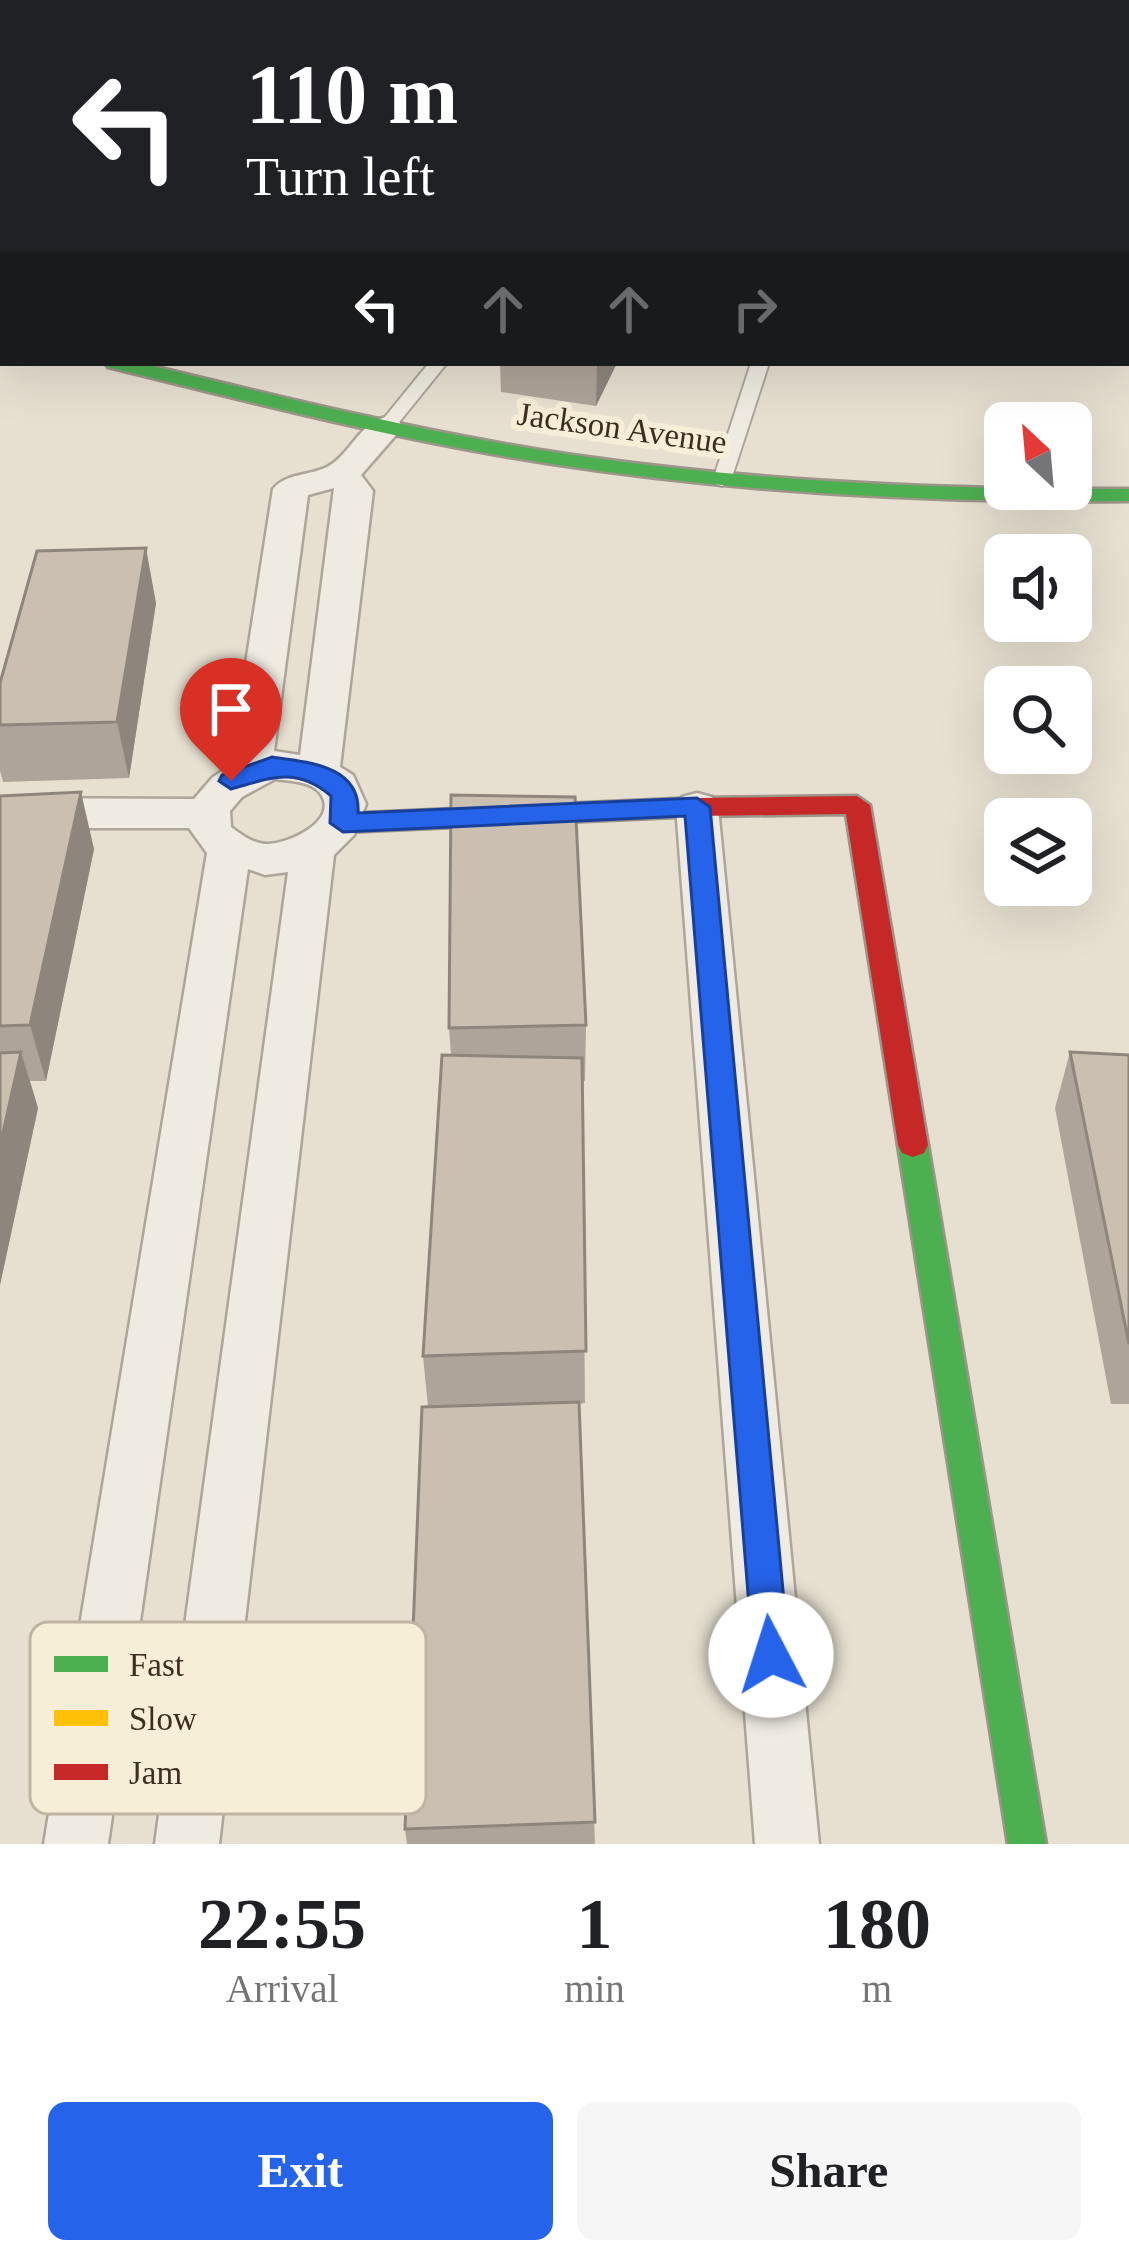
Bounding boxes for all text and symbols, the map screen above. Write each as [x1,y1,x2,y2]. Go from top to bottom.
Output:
icon: left [48,48,204,204]
text: 110 m [246,48,458,141]
text: Turn left [246,147,435,207]
icon: left [344,276,410,342]
icon: ahead [470,276,536,342]
icon: ahead [596,276,662,342]
icon: right [722,276,788,342]
street label: Jackson Avenue [515,395,729,461]
north arrow [984,402,1092,510]
map controls [984,402,1092,906]
button: sound [984,534,1092,642]
pin [180,658,282,781]
button: search [984,666,1092,774]
icon: arrive [198,676,264,742]
button: layers [984,798,1092,906]
position arrow [708,1592,834,1718]
legend [30,1622,426,1814]
text: Fast [129,1647,184,1683]
text: Slow [129,1701,197,1737]
text: Jam [129,1755,182,1791]
text: 22:55 [198,1884,366,1964]
text: 1 [576,1884,612,1964]
text: 180 [823,1884,931,1964]
text: Arrival [226,1967,338,2010]
text: min [564,1967,625,2010]
text: m [862,1967,892,2010]
button: Exit [48,2102,553,2240]
button: Share [577,2102,1081,2240]

